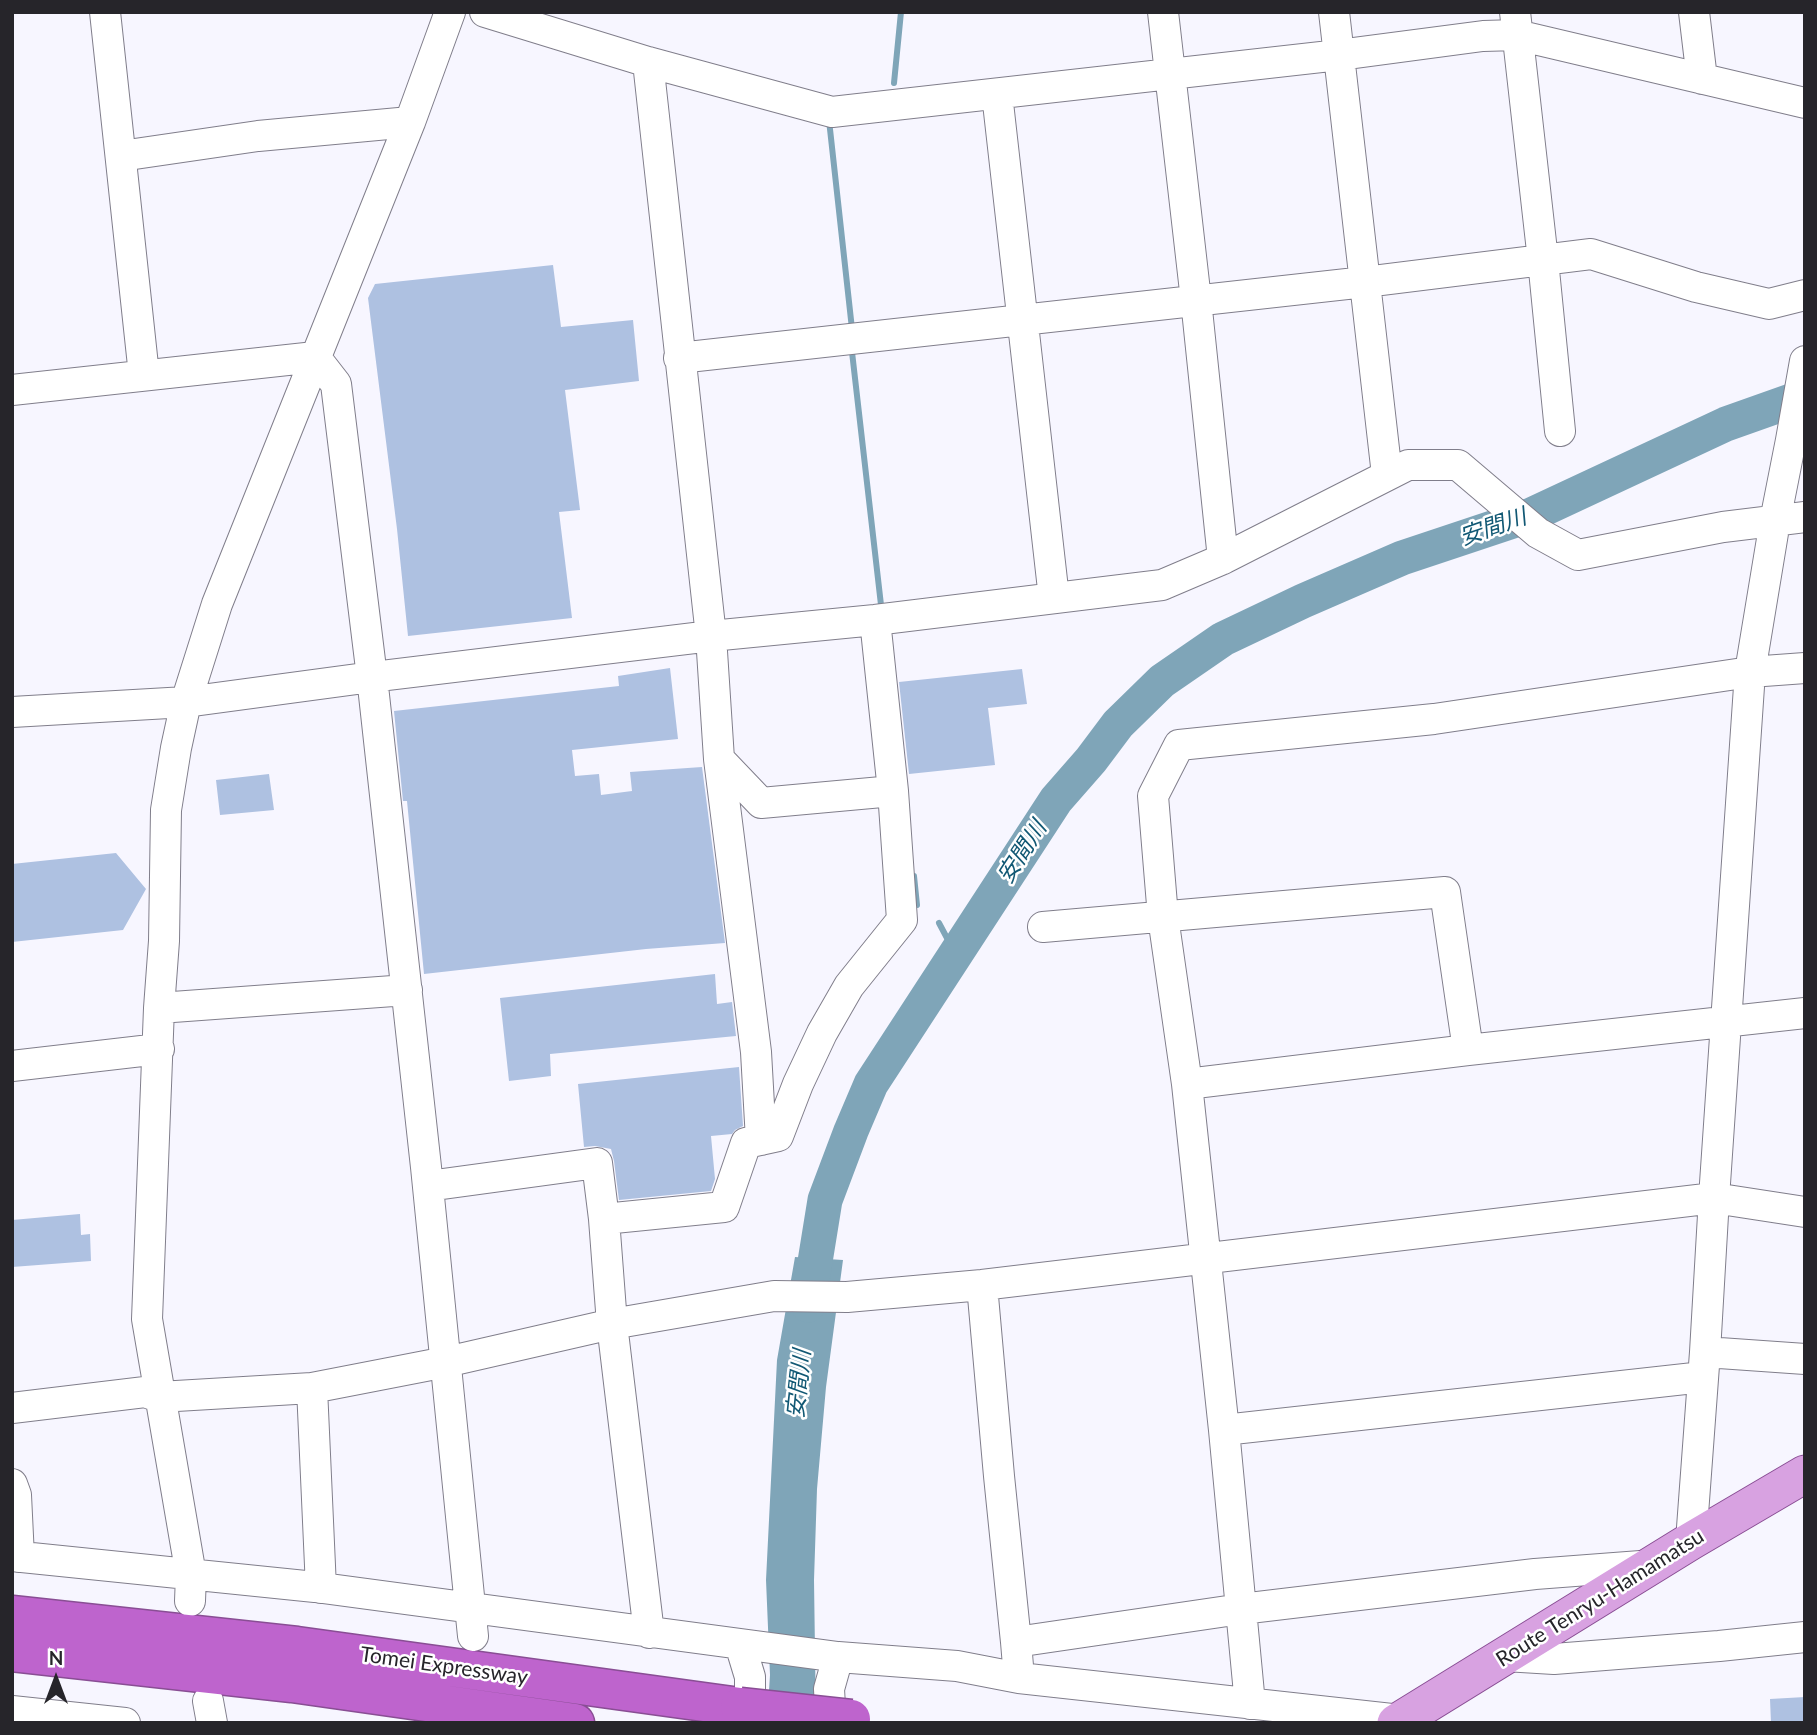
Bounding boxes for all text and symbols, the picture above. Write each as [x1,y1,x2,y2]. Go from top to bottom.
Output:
water label: 安間川 [1456,503,1530,551]
water label: 安間川 [992,816,1052,888]
water label: 安間川 [782,1348,816,1420]
street label: Route Tenryu-Hamamatsu [1491,1524,1709,1672]
street label: Tomei Expressway [359,1642,529,1690]
north arrow [21,1644,91,1714]
text: N [49,1646,63,1669]

